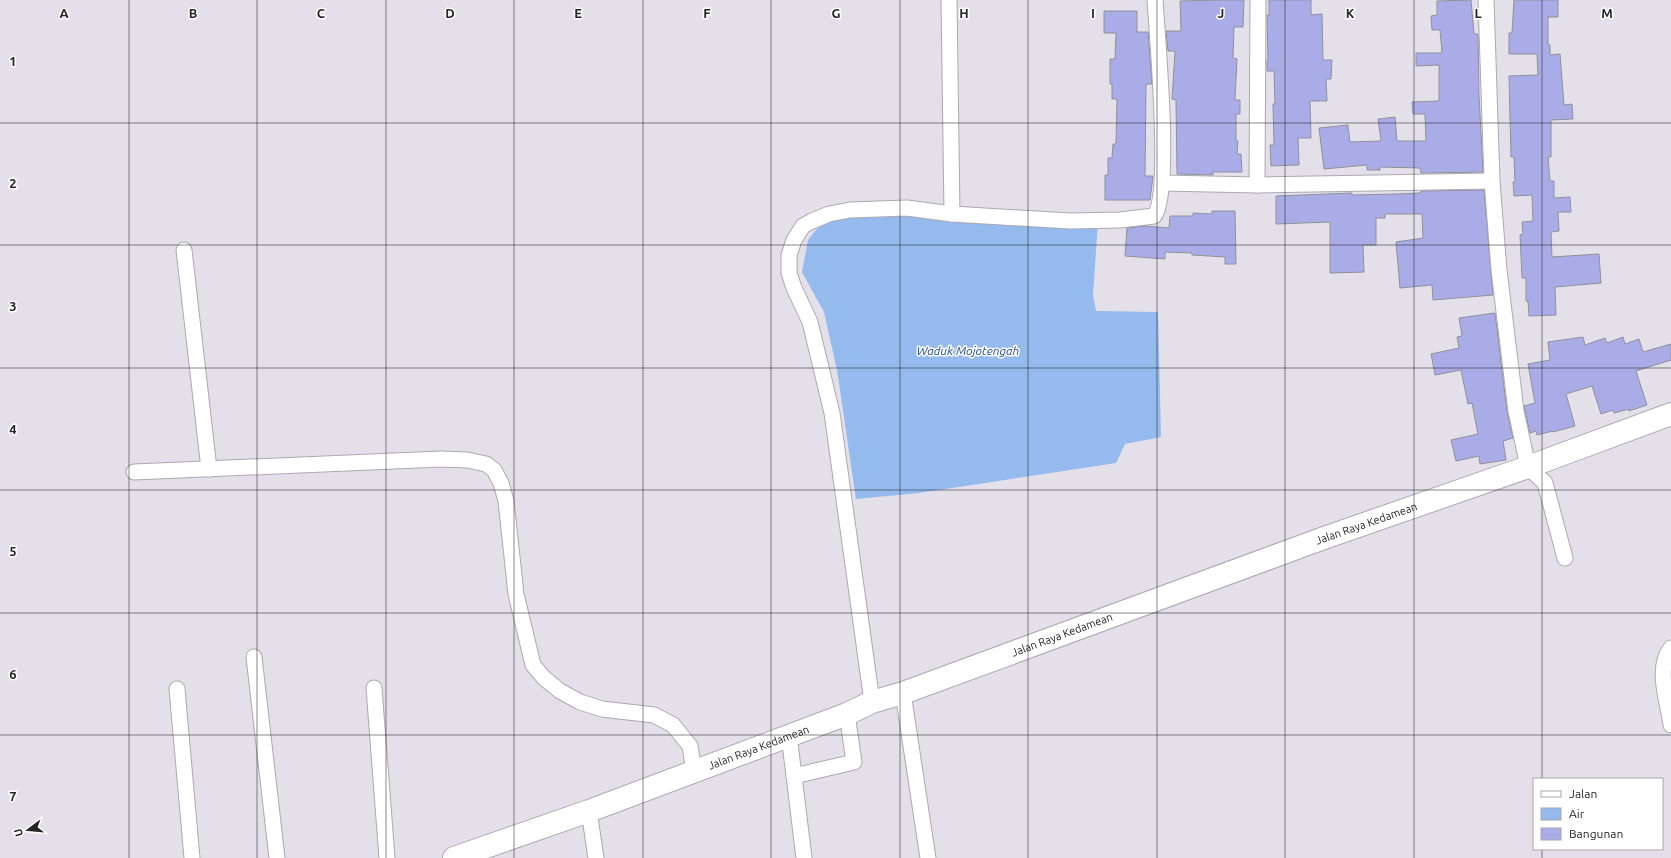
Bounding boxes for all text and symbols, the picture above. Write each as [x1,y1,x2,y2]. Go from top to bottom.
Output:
text: A [59,6,69,20]
text: B [189,6,198,20]
text: C [317,6,326,20]
text: D [445,6,455,20]
text: E [574,6,582,20]
text: F [703,6,711,20]
text: G [832,6,841,20]
text: H [959,6,969,20]
text: I [1091,6,1095,20]
text: J [1218,6,1224,20]
text: K [1346,6,1355,20]
text: L [1474,6,1482,20]
text: M [1601,6,1613,20]
text: 1 [9,54,17,68]
text: 2 [9,176,17,190]
text: 3 [9,299,17,313]
water label: Waduk Mojotengah [917,344,1019,357]
text: 4 [9,422,17,436]
street label: Jalan Raya Kedamean [1314,500,1419,547]
text: 5 [9,544,17,558]
street label: Jalan Raya Kedamean [1010,610,1114,659]
text: 6 [9,667,17,681]
street label: Jalan Raya Kedamean [706,723,811,772]
legend [1533,778,1663,850]
text: Jalan [1569,787,1597,800]
text: 7 [9,789,17,803]
text: Air [1569,807,1585,820]
north arrow [8,810,48,850]
text: U [12,827,25,838]
text: Bangunan [1569,827,1623,840]

